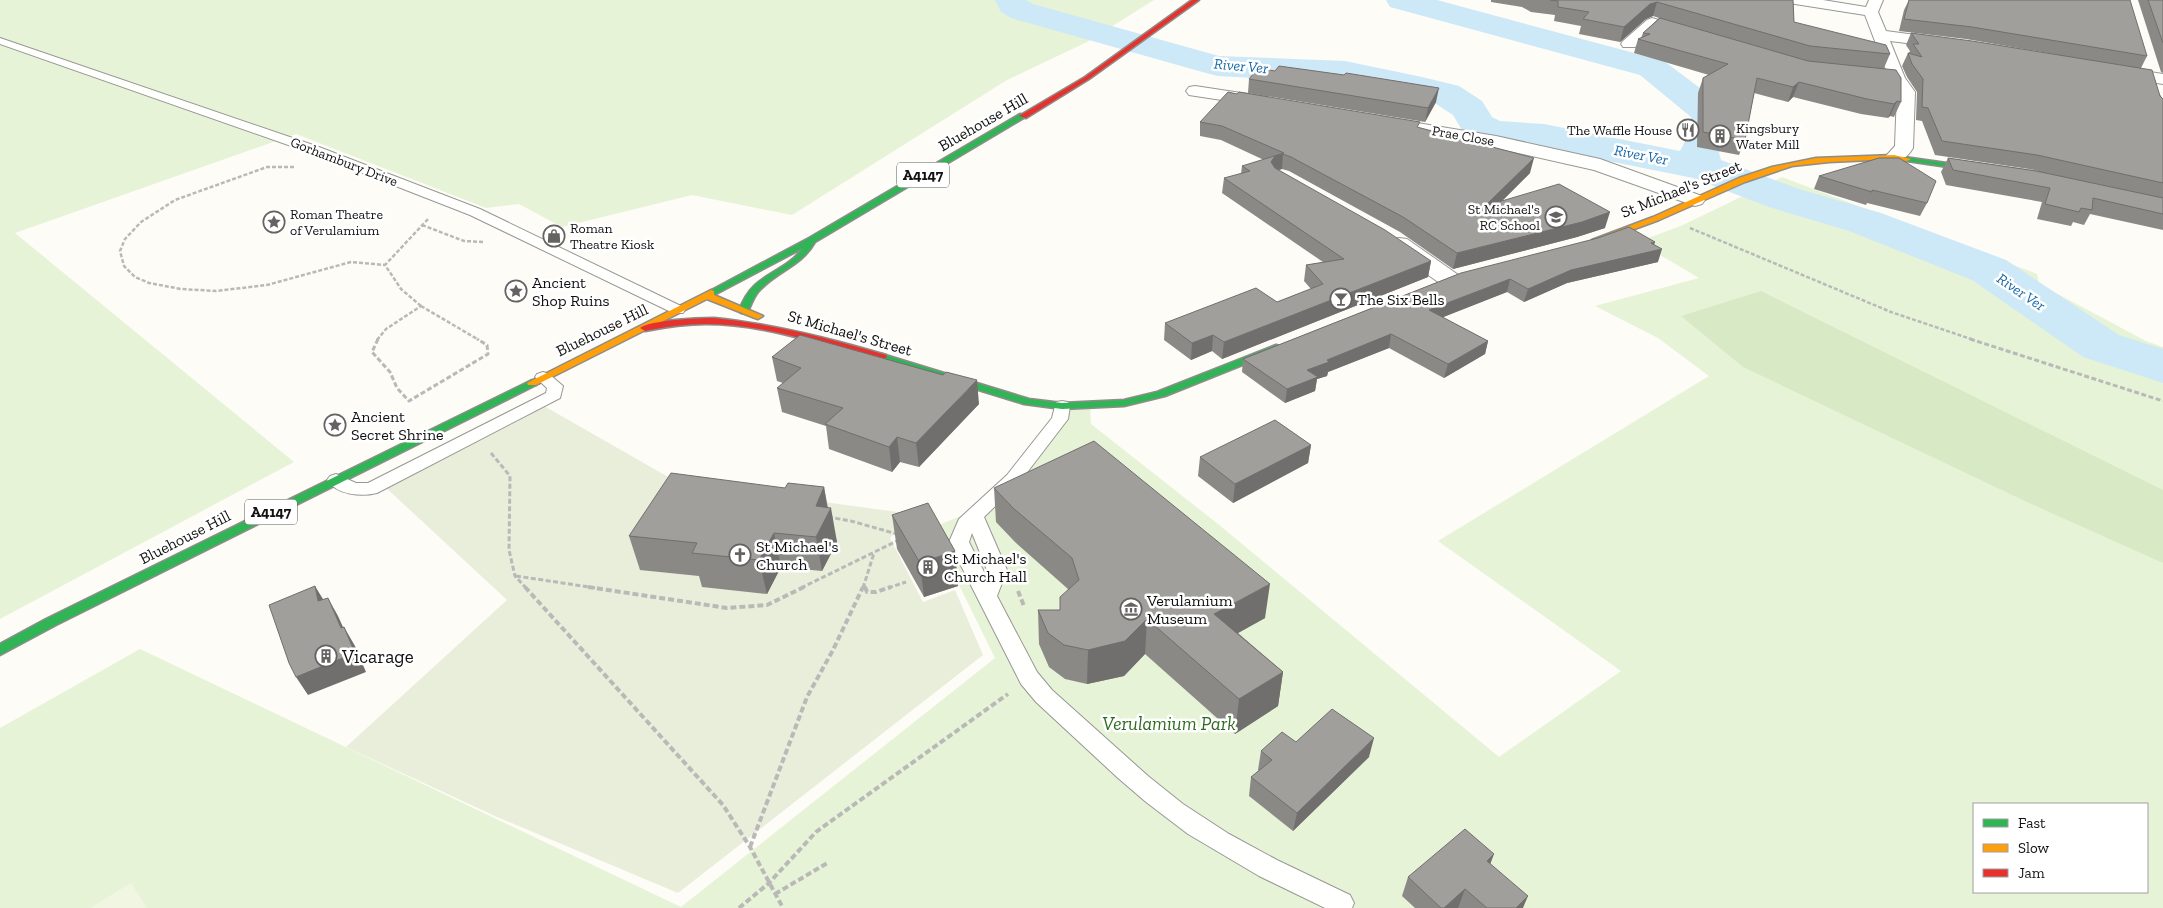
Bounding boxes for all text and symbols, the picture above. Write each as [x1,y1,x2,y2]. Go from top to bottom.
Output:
water label: River Ver [1213,55,1270,77]
street label: Bluehouse Hill [935,89,1031,155]
restaurant icon: The Waffle House [1676,118,1700,142]
place label: Kingsbury Water Mill [1736,120,1800,153]
street label: Prae Close [1430,122,1496,150]
place label: The Waffle House [1567,122,1672,139]
building icon: Kingsbury Water Mill [1708,124,1732,148]
street label: Gorhambury Drive [288,134,400,190]
water label: River Ver [1613,141,1670,169]
street label: St Michael's Street [1618,156,1744,222]
road number: A4147 [897,162,949,188]
place label: St Michael's RC School [1468,201,1540,234]
school or university icon: St Michael's RC School [1544,205,1568,229]
place label: Roman Theatre of Verulamium [290,206,383,239]
place icon: Roman Theatre of Verulamium [262,210,286,234]
place label: Roman Theatre Kiosk [570,220,655,253]
shop icon: Roman Theatre Kiosk [542,224,566,248]
water label: River Ver [1993,269,2049,315]
place label: Ancient Shop Ruins [532,273,610,310]
place icon: Ancient Shop Ruins [504,279,528,303]
bar icon: The Six Bells [1329,287,1353,311]
place label: The Six Bells [1357,290,1445,309]
street label: Bluehouse Hill [553,300,651,360]
street label: St Michael's Street [786,306,914,360]
place label: Ancient Secret Shrine [351,407,444,444]
place icon: Ancient Secret Shrine [323,413,347,437]
road number: A4147 [245,500,297,524]
street label: Bluehouse Hill [136,506,234,568]
place label: St Michael's Church [756,537,838,574]
church icon: St Michael's Church [728,543,752,567]
place label: St Michael's Church Hall [944,549,1027,586]
building icon: St Michael's Church Hall [916,555,940,579]
place label: Verulamium Museum [1146,591,1233,628]
museum icon: Verulamium Museum [1119,597,1143,621]
building icon: Vicarage [314,644,338,668]
place label: Vicarage [341,645,414,668]
park label: Verulamium Park [1102,712,1236,735]
legend [1973,803,2148,893]
text: Fast [2018,814,2046,832]
text: Slow [2018,839,2050,857]
text: Jam [2018,864,2045,882]

